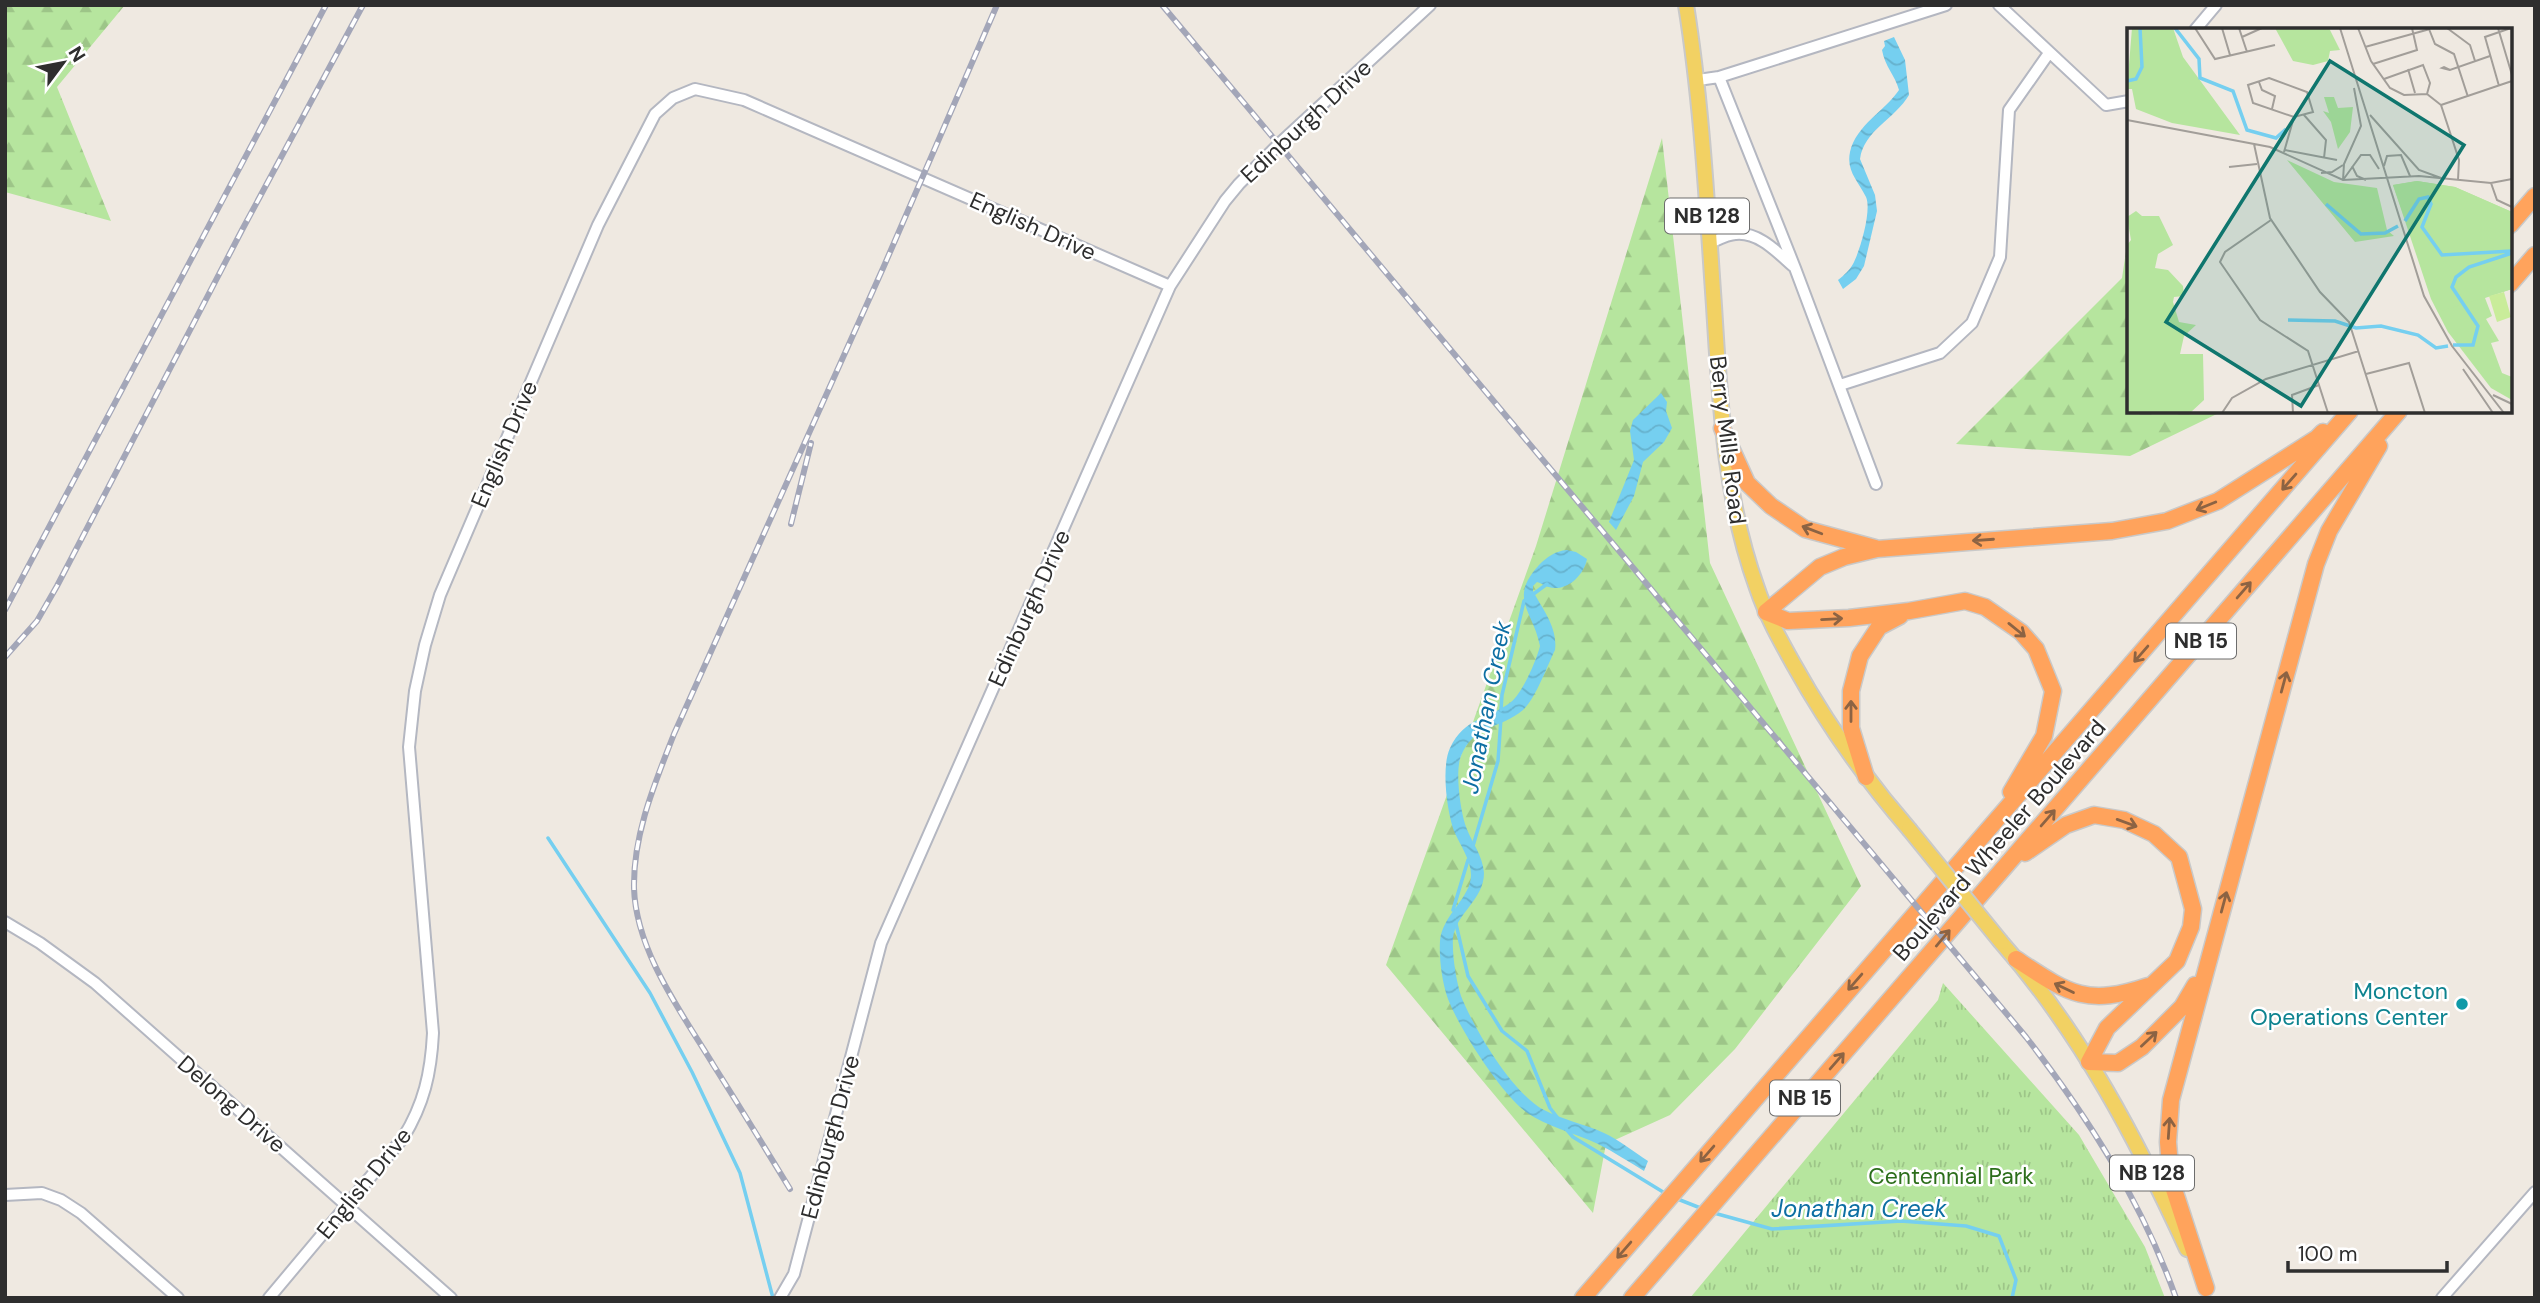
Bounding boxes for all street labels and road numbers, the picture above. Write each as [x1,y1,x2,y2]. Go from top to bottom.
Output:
street label: Edinburgh Drive [1234,53,1378,189]
street label: English Drive [965,185,1101,267]
road number: NB 128 [1665,198,1749,234]
street label: Berry Mills Road [1703,354,1753,526]
street label: English Drive [464,376,544,512]
street label: Edinburgh Drive [981,525,1077,691]
road number: NB 15 [2166,624,2236,658]
street label: Boulevard Wheeler Boulevard [1886,713,2112,967]
street label: Delong Drive [171,1049,293,1159]
street label: Edinburgh Drive [794,1052,866,1222]
road number: NB 15 [1770,1080,1840,1116]
street label: English Drive [310,1121,418,1245]
road number: NB 128 [2110,1156,2194,1190]

